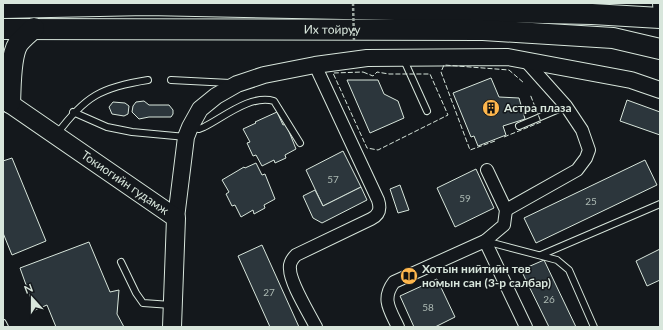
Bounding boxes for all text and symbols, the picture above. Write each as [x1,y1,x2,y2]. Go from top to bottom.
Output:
street label: Их тойруу [304,22,361,37]
building icon: Астра плаза [481,98,501,118]
place label: Астра плаза [503,100,572,115]
street label: Токиогийн гудамж [79,147,172,218]
house number: 57 [327,173,339,185]
house number: 59 [459,192,471,204]
house number: 25 [585,195,597,207]
place label: Хотын нийтийн төв номын сан (3-р салбар) [422,261,551,290]
library icon: Хотын нийтийн төв номын сан (3-р салбар) [399,266,419,286]
north arrow [12,278,52,318]
text: N [22,281,35,296]
house number: 27 [263,286,275,298]
house number: 26 [543,293,555,305]
house number: 58 [422,301,434,313]

